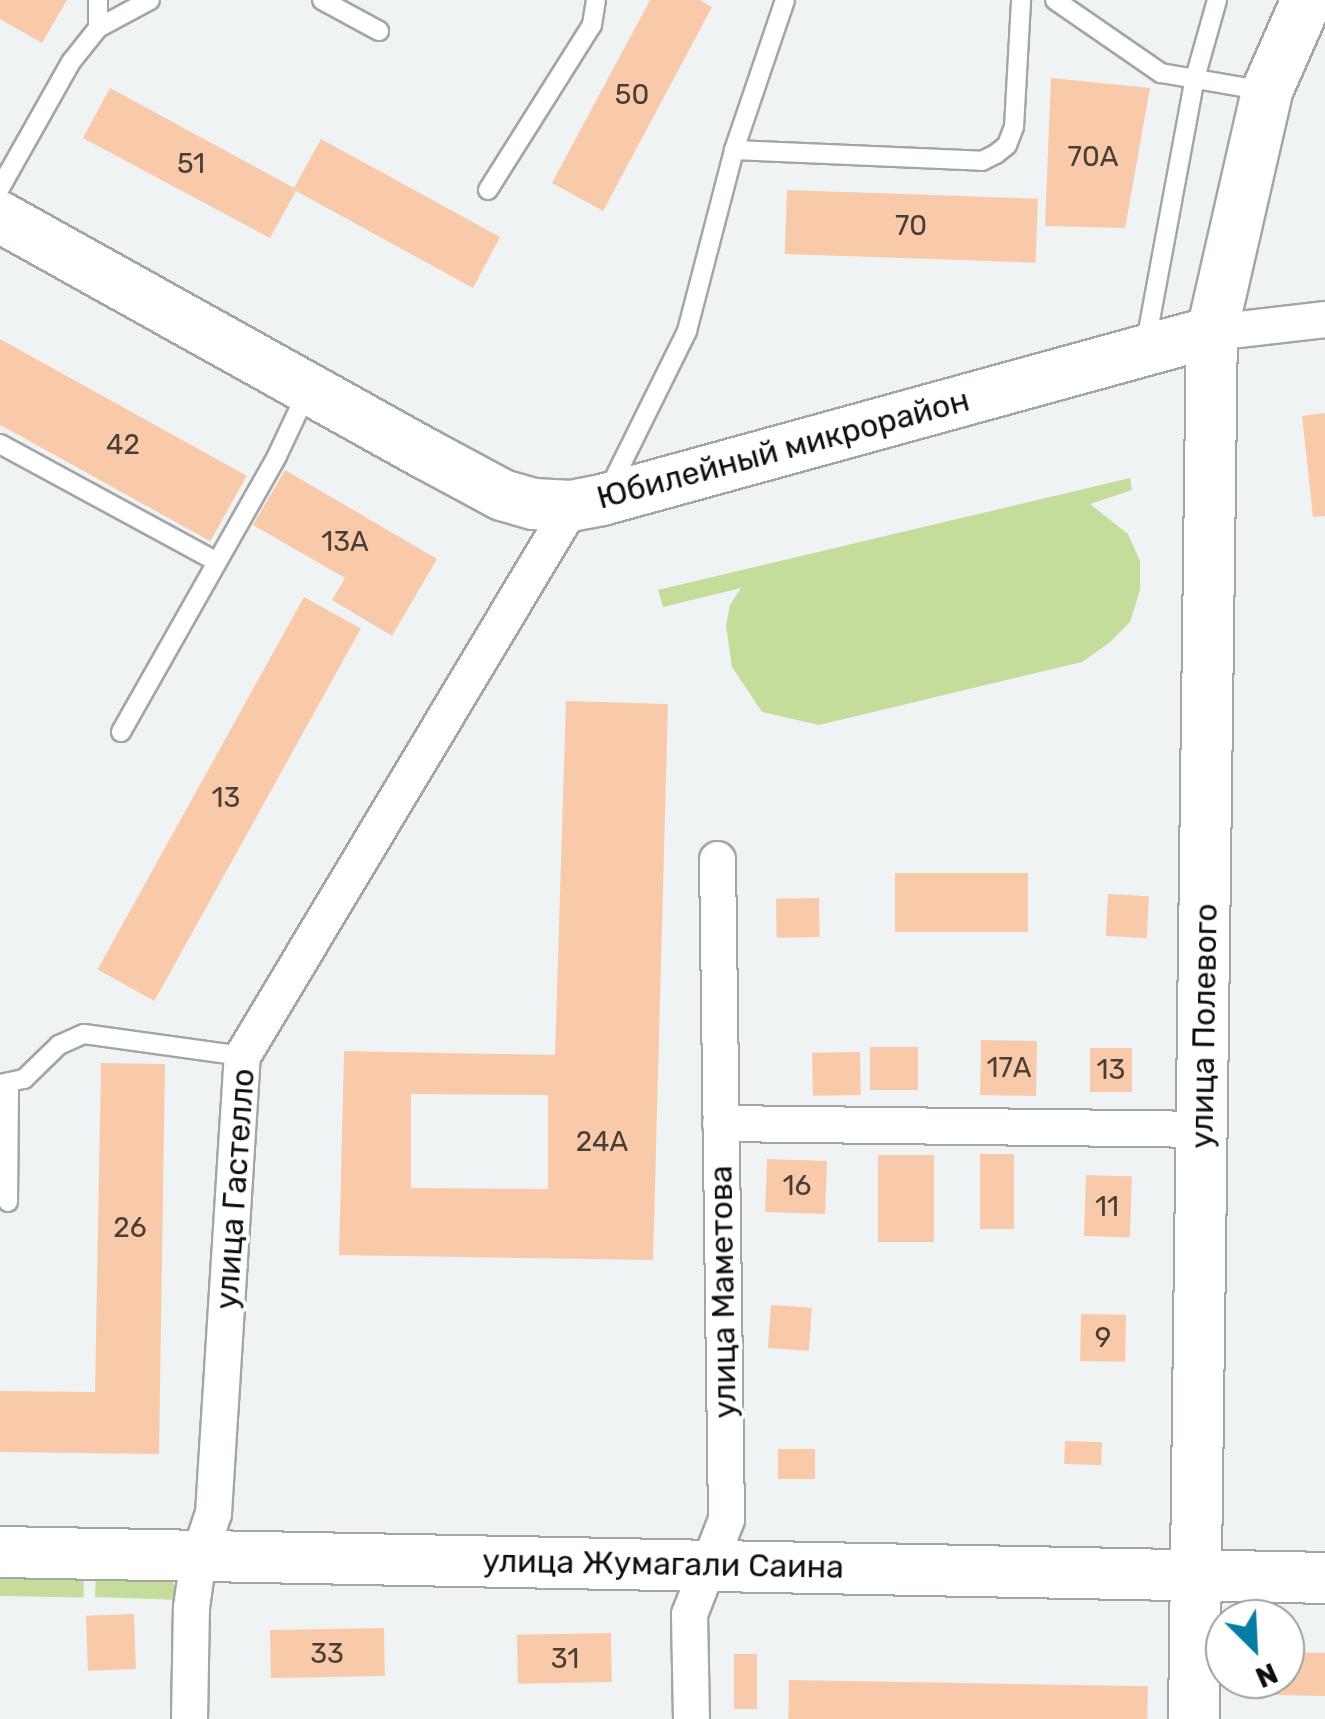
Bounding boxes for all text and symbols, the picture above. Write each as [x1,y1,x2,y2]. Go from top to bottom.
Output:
house number: 50 [615,78,649,112]
house number: 70А [1068,140,1118,174]
house number: 51 [177,147,205,181]
house number: 70 [895,209,927,243]
street label: Юбилейный микрорайон [593,381,973,517]
house number: 42 [106,428,140,462]
house number: 13А [321,525,369,559]
house number: 13 [212,781,240,815]
street label: улица Полевого [1183,903,1225,1149]
house number: 17А [986,1051,1032,1085]
house number: 13 [1097,1053,1125,1087]
street label: улица Гастелло [207,1067,263,1311]
house number: 24А [576,1125,628,1159]
street label: улица Маметова [702,1165,744,1419]
house number: 16 [783,1169,811,1203]
house number: 11 [1095,1190,1119,1224]
house number: 26 [113,1211,147,1245]
house number: 9 [1095,1321,1111,1355]
street label: улица Жумагали Саина [482,1542,844,1586]
north arrow [1205,1599,1305,1699]
house number: 33 [310,1637,344,1671]
house number: 31 [551,1642,579,1676]
text: N [1251,1656,1283,1694]

